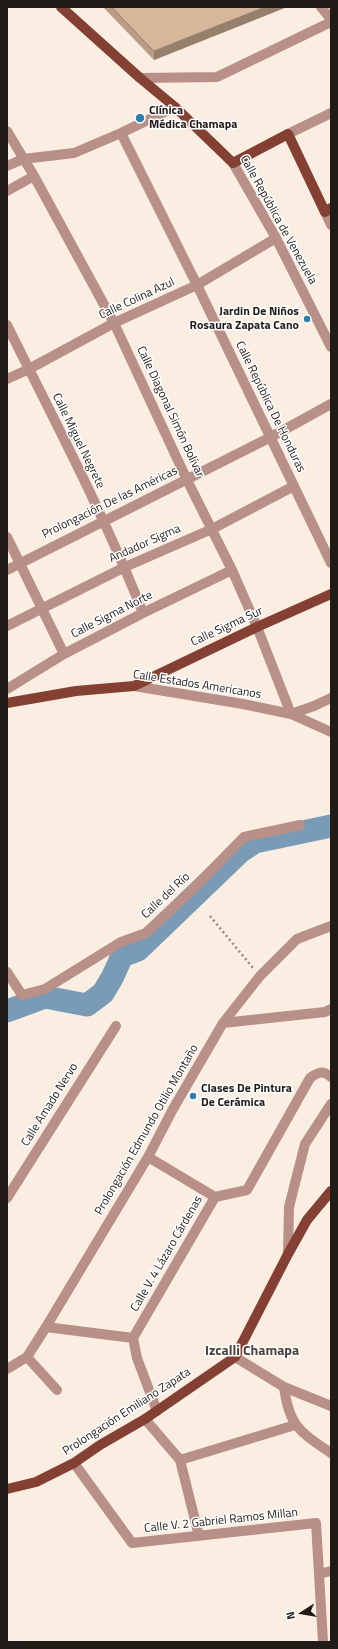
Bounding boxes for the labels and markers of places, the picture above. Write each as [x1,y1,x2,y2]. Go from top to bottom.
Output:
place label: Clínica Médica Chamapa [149,104,237,132]
marker: Clínica Médica Chamapa [134,112,146,124]
place label: Jardin De Niños Rosaura Zapata Cano [190,305,299,333]
marker: Jardin De Niños Rosaura Zapata Cano [302,314,312,324]
place label: Clases De Pintura De Cerámica [201,1082,292,1110]
marker: Clases De Pintura De Cerámica [188,1091,198,1101]

